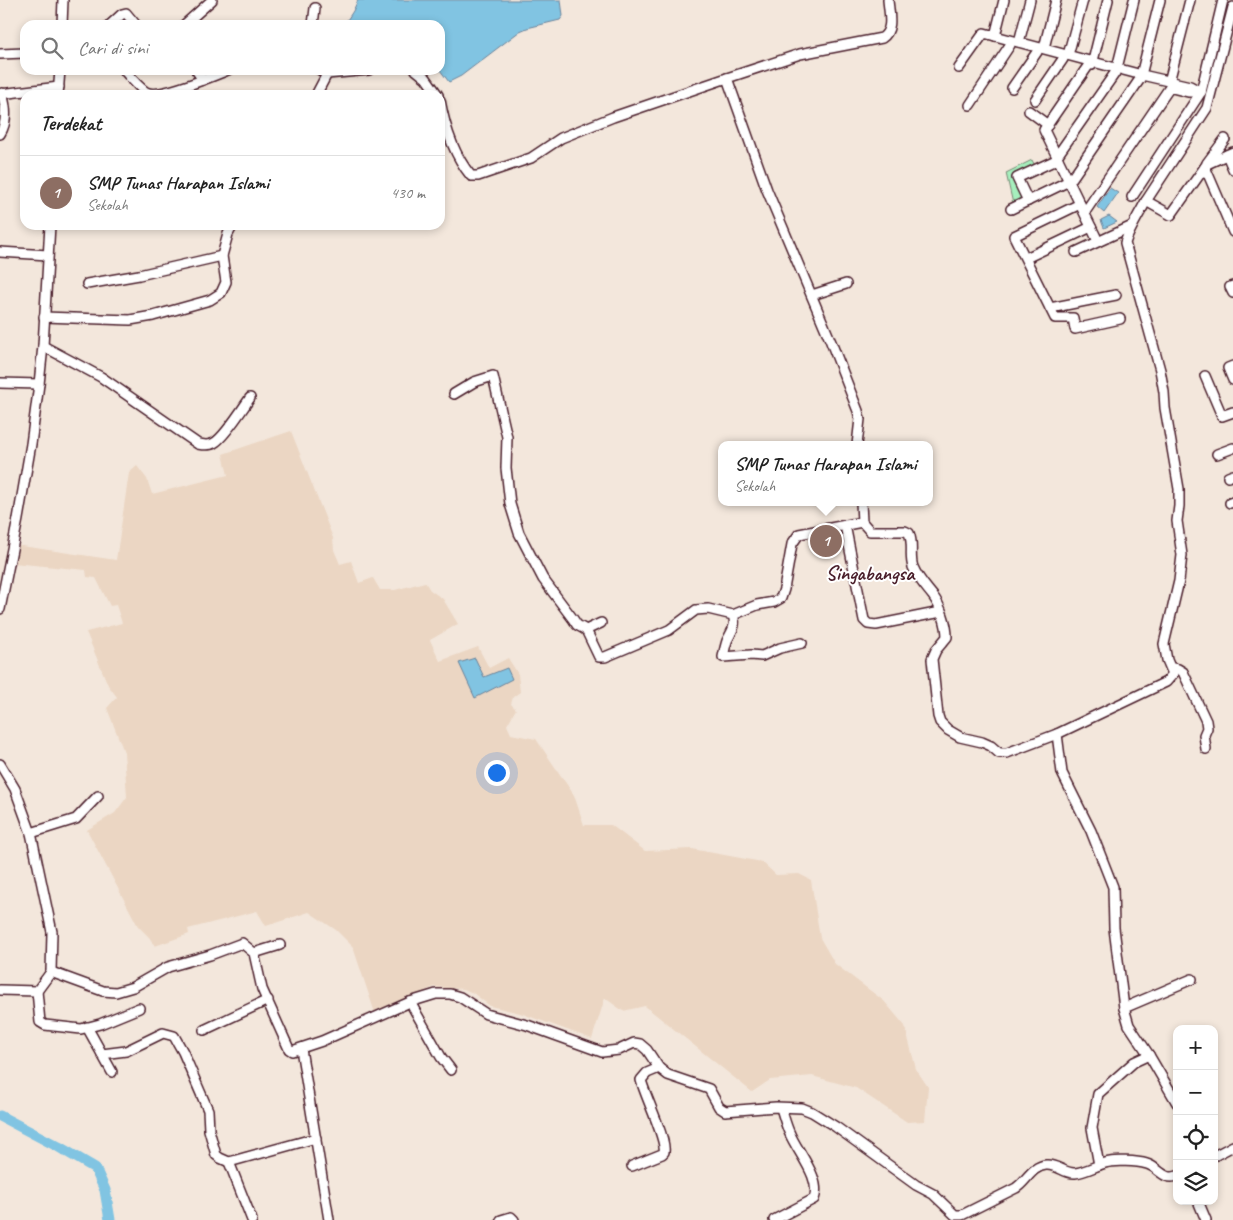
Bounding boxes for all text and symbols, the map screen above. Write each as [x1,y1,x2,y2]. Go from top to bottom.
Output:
search box [20,20,445,75]
icon: search [38,34,66,62]
text: Cari di sini [78,36,148,60]
text: Terdekat [40,110,101,136]
text: SMP Tunas Harapan Islami [87,171,269,195]
text: 1 [52,183,60,203]
text: 430 m [391,183,425,203]
text: Sekolah [87,195,128,215]
popup [718,441,933,506]
text: SMP Tunas Harapan Islami [735,452,916,476]
text: Sekolah [735,476,775,496]
pin: 1 [810,522,842,560]
district label: Singabangsa [826,561,916,586]
your location [484,760,510,786]
map controls [1173,1025,1218,1205]
button: + [1173,1025,1218,1070]
button: − [1173,1070,1218,1115]
button: locate [1173,1115,1218,1160]
button: layers [1173,1160,1218,1205]

